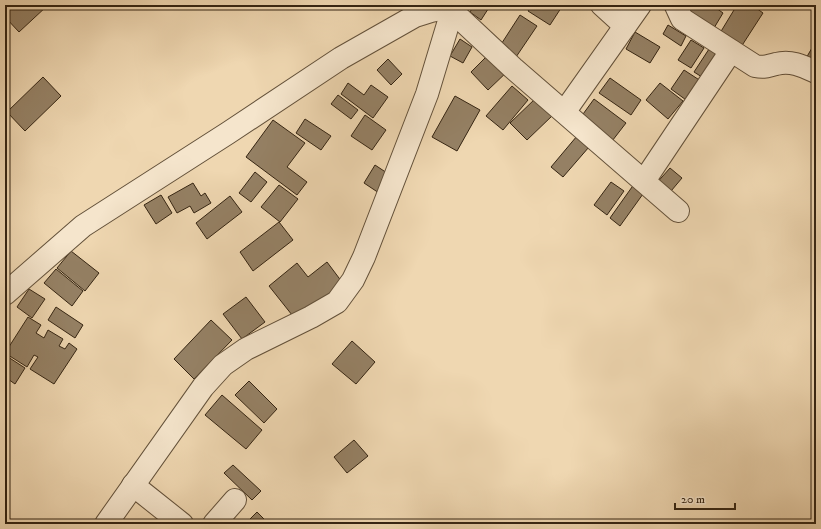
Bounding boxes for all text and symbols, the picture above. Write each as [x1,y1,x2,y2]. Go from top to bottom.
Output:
scale bar [675,485,735,511]
text: 20 m [681,492,705,507]

